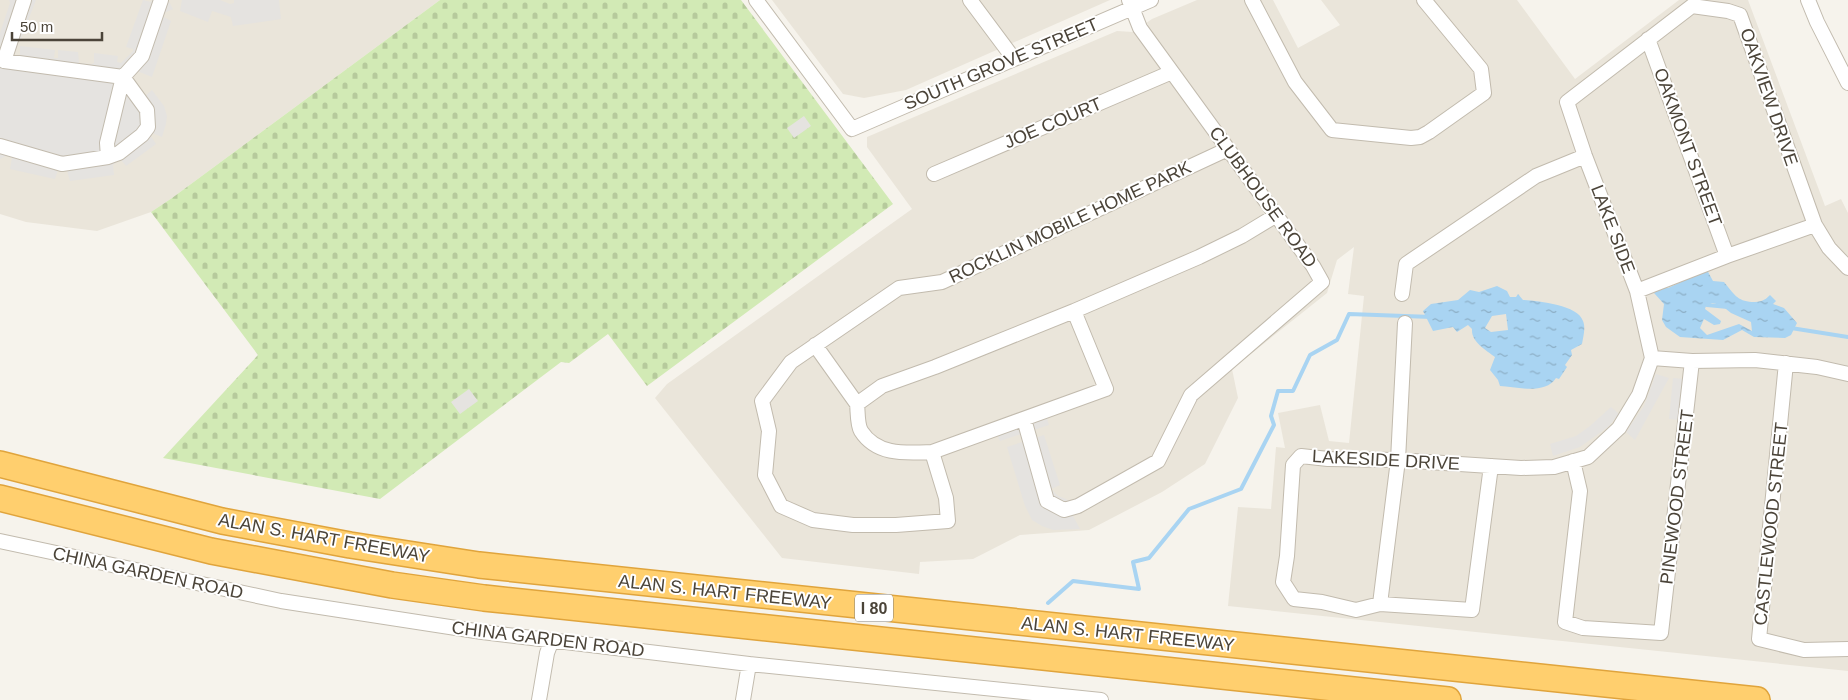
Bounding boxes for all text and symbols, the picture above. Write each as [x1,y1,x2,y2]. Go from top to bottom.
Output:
scale bar [12,10,102,42]
street label: SOUTH GROVE STREET [901,14,1101,114]
text: 50 m [20,18,53,35]
street label: OAKVIEW DRIVE [1736,26,1802,168]
street label: OAKMONT STREET [1650,65,1726,229]
street label: JOE COURT [1001,94,1105,152]
street label: CLUBHOUSE ROAD [1205,123,1321,271]
street label: ROCKLIN MOBILE HOME PARK [946,157,1194,287]
street label: LAKE SIDE [1587,182,1639,276]
street label: PINEWOOD STREET [1656,408,1698,586]
street label: CASTLEWOOD STREET [1750,421,1792,627]
street label: LAKESIDE DRIVE [1312,446,1460,474]
street label: ALAN S. HART FREEWAY [217,510,431,566]
street label: CHINA GARDEN ROAD [51,543,245,603]
street label: ALAN S. HART FREEWAY [617,571,833,613]
road number: I 80 [855,594,893,622]
street label: ALAN S. HART FREEWAY [1020,613,1236,655]
street label: CHINA GARDEN ROAD [450,617,646,661]

